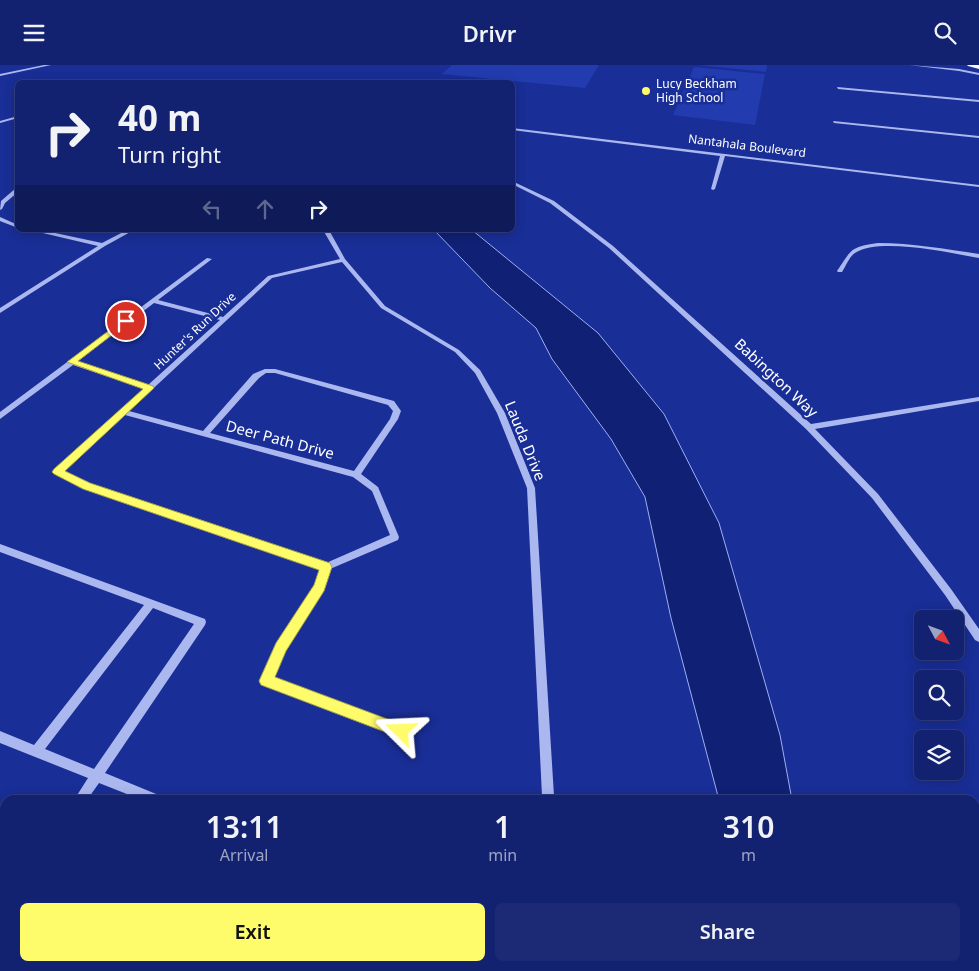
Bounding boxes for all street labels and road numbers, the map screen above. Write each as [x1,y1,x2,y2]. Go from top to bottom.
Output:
street label: Nantahala Boulevard [687,130,807,161]
street label: Hunter's Run Drive [150,288,240,373]
street label: Babington Way [731,333,823,421]
street label: Lauda Drive [501,398,551,483]
street label: Deer Path Drive [224,415,337,463]

